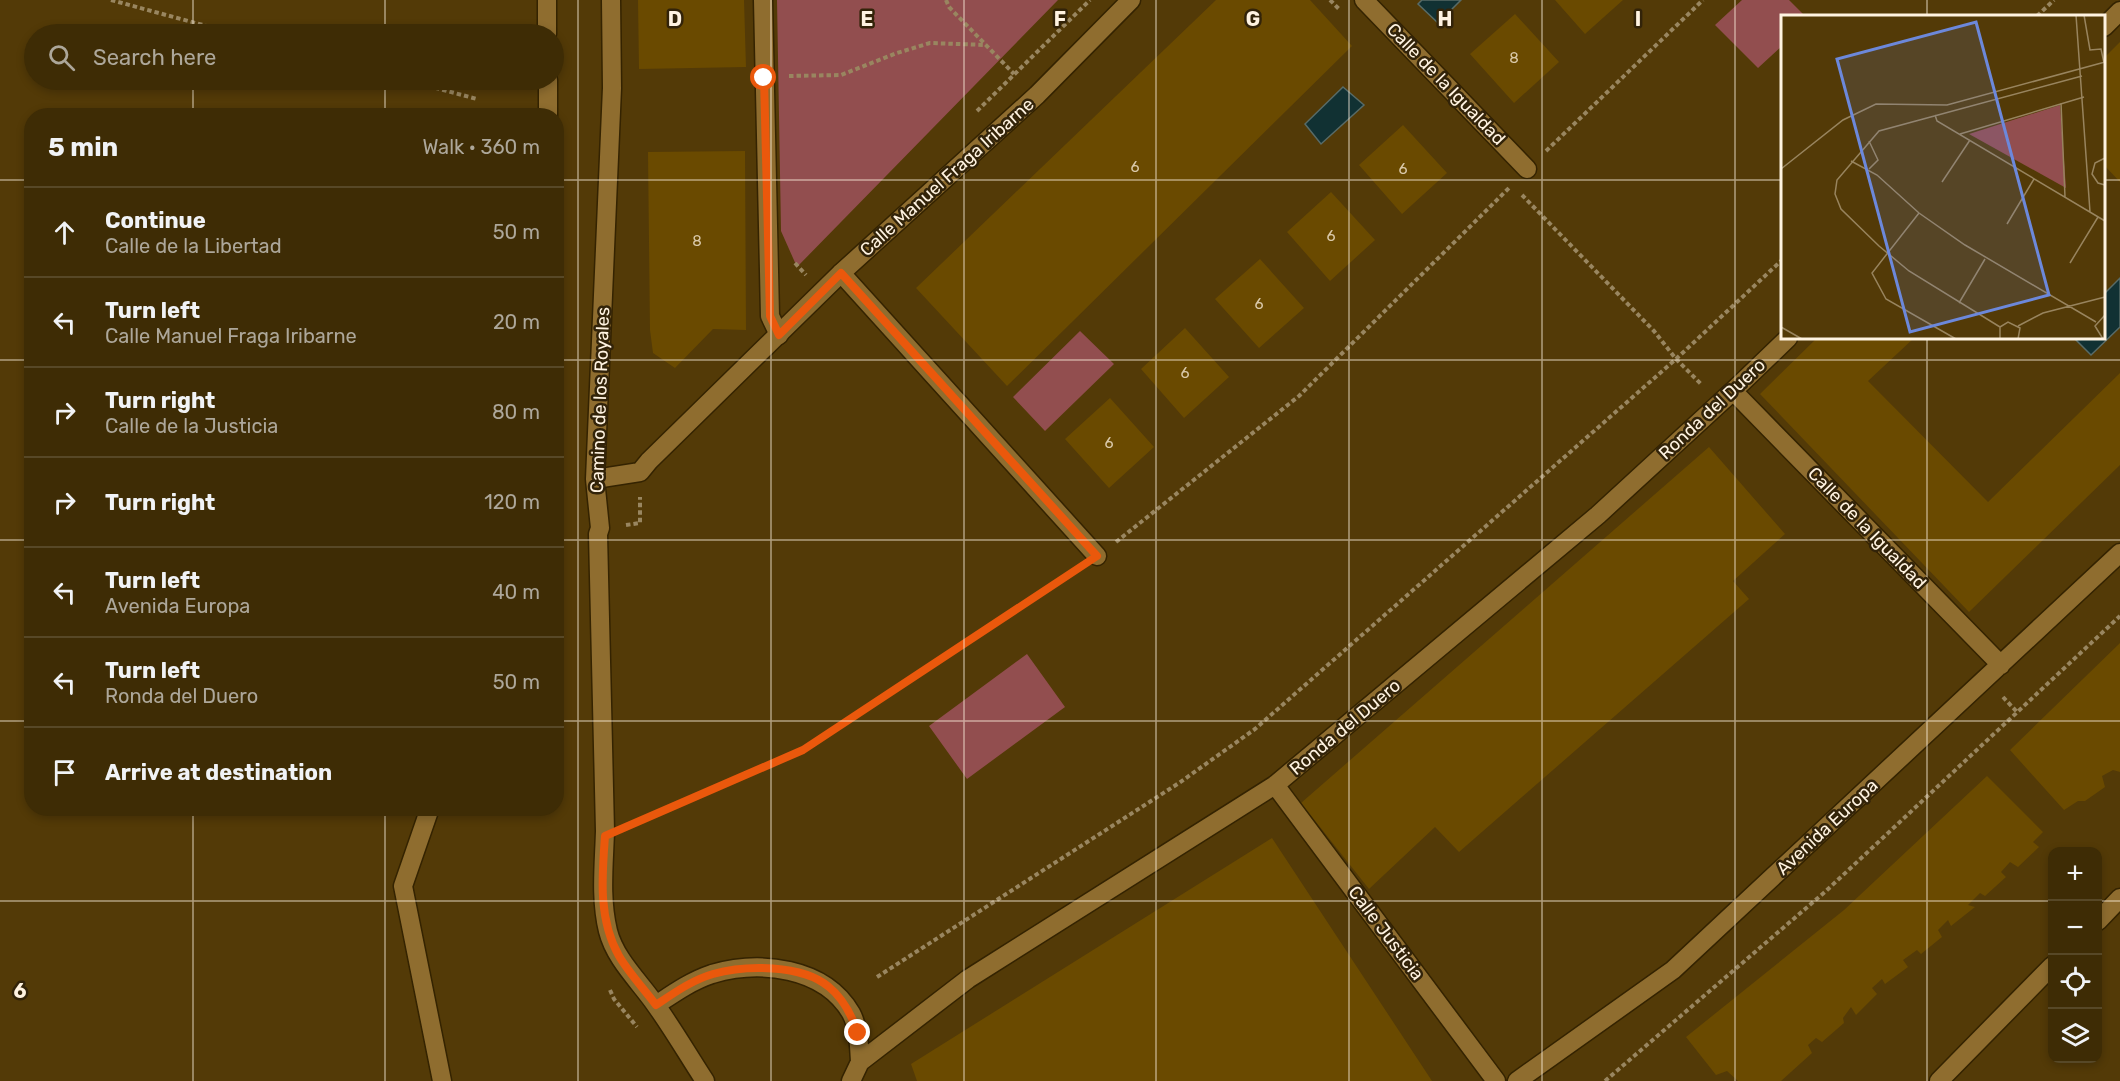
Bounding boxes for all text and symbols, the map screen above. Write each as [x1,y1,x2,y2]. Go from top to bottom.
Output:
text: D [668,7,682,31]
text: E [861,7,873,31]
text: F [1054,7,1066,31]
text: G [1246,7,1260,31]
text: H [1438,7,1452,31]
text: I [1635,7,1641,31]
inset map [1781,15,2105,339]
street label: Calle de la Igualdad [1382,18,1510,150]
search box [24,24,564,90]
icon: search [45,41,78,74]
text: Search here [93,44,216,71]
house number: 8 [1509,49,1519,67]
route start [750,64,776,90]
street label: Calle Manuel Fraga Iribarne [855,93,1039,261]
text: 5 min [48,132,118,163]
text: Walk · 360 m [423,135,540,159]
house number: 6 [1130,158,1140,176]
house number: 6 [1398,160,1408,178]
text: Continue [105,207,206,234]
icon: ahead [48,216,81,249]
text: 50 m [493,220,540,244]
house number: 6 [1326,227,1336,245]
house number: 8 [692,232,702,250]
text: Calle de la Libertad [105,234,282,258]
house number: 6 [1254,295,1264,313]
text: Turn left [105,297,200,324]
icon: left [48,306,81,339]
street label: Camino de los Royales [586,307,614,493]
text: 20 m [493,310,540,334]
text: Calle Manuel Fraga Iribarne [105,324,357,348]
street label: Ronda del Duero [1654,354,1770,464]
house number: 6 [1180,364,1190,382]
text: Turn right [105,387,215,414]
icon: right [48,396,81,429]
text: 80 m [492,400,540,424]
text: Calle de la Justicia [105,414,278,438]
house number: 6 [1104,434,1114,452]
street label: Calle de la Igualdad [1803,462,1931,594]
icon: right [48,486,81,519]
text: Turn right [105,489,215,516]
text: 120 m [484,490,540,514]
text: Turn left [105,567,200,594]
icon: left [48,576,81,609]
text: 40 m [492,580,540,604]
text: Avenida Europa [105,594,250,618]
text: Turn left [105,657,200,684]
icon: left [48,666,81,699]
text: 50 m [493,670,540,694]
street label: Ronda del Duero [1285,674,1405,780]
text: Ronda del Duero [105,684,258,708]
icon: arrive [48,756,81,789]
text: Arrive at destination [105,759,332,786]
street label: Avenida Europa [1772,774,1882,880]
map controls [2048,847,2102,1063]
button: + [2048,847,2102,901]
street label: Calle Justicia [1343,882,1429,984]
button: − [2048,901,2102,955]
button: locate [2048,955,2102,1009]
text: 6 [13,979,27,1003]
button: layers [2048,1009,2102,1063]
route end [844,1019,870,1045]

